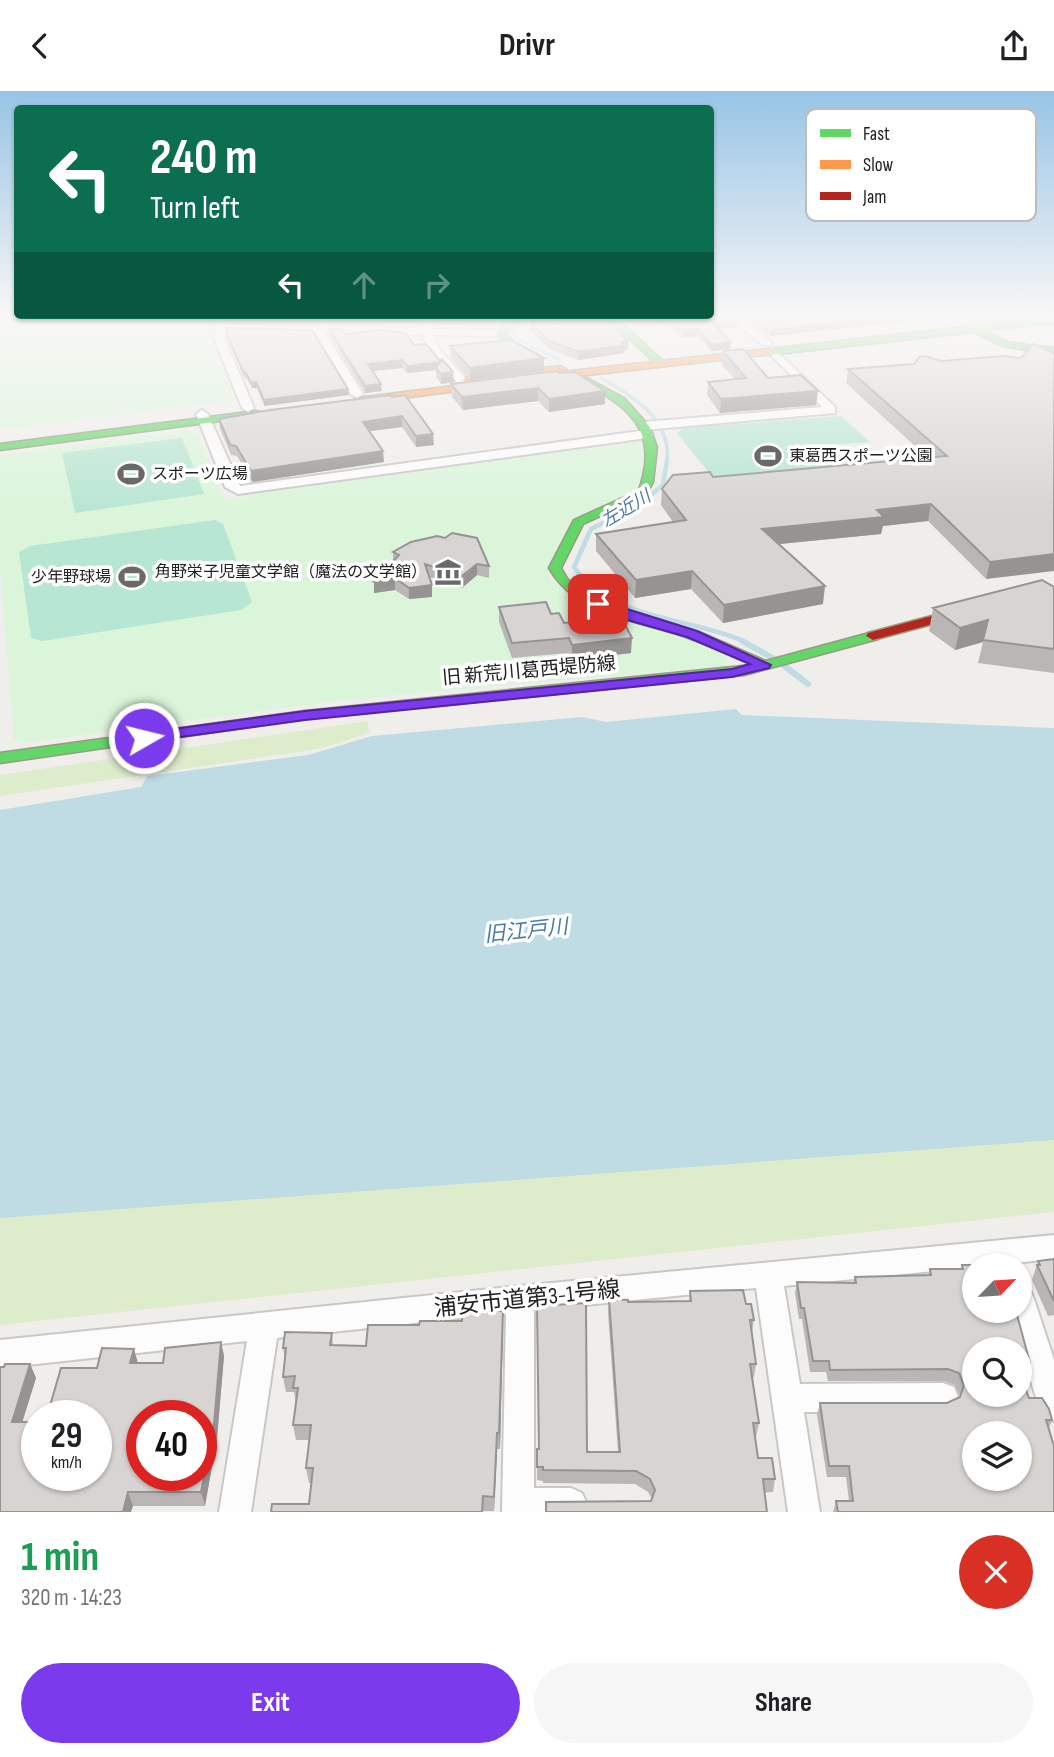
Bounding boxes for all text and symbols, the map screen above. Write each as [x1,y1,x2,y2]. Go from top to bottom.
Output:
text: Drivr [499,26,555,65]
icon: back [21,27,59,65]
icon: share [995,27,1033,65]
legend [806,109,1036,221]
text: Fast [863,123,890,146]
text: 240 m [150,129,258,188]
icon: left [35,133,126,224]
text: Slow [863,154,893,177]
text: Jam [862,186,886,209]
text: Turn left [150,189,240,228]
icon: left [272,266,310,304]
icon: ahead [345,266,383,304]
icon: right [418,266,456,304]
sports icon: 東葛西スポーツ公園 [753,441,783,471]
place label: 東葛西スポーツ公園 [789,447,933,466]
sports icon: スポーツ広場 [116,459,146,489]
place label: スポーツ広場 [152,465,248,484]
water label: 左近川 [597,485,656,532]
museum icon: 角野栄子児童文学館（魔法の文学館） [433,557,463,587]
sports icon: 少年野球場 [117,562,147,592]
place label: 角野栄子児童文学館（魔法の文学館） [155,563,427,582]
place label: 少年野球場 [31,568,111,587]
pin [568,574,628,634]
icon: arrive [579,585,617,623]
street label: 旧 新荒川葛西堤防線 [441,652,617,690]
position arrow [107,701,181,775]
water label: 旧江戸川 [483,914,571,948]
north arrow [962,1253,1032,1323]
map controls [962,1253,1032,1491]
street label: 浦安市道第3-1号線 [432,1275,622,1323]
button: search [962,1337,1032,1407]
speed limit sign: 40 [126,1400,217,1491]
text: 29 [51,1415,82,1458]
button: layers [962,1421,1032,1491]
text: km/h [51,1452,82,1473]
text: 1 min [21,1532,99,1583]
button: close [959,1535,1033,1609]
text: 320 m · 14:23 [21,1584,122,1612]
button: Exit [21,1663,520,1743]
button: Share [534,1663,1033,1743]

